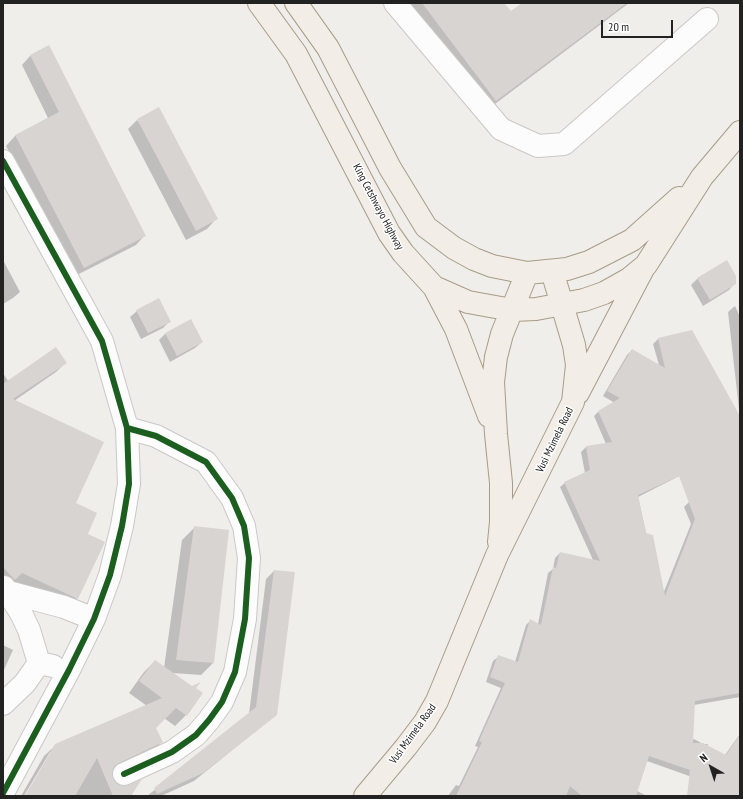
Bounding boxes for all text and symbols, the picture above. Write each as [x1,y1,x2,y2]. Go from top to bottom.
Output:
scale bar [603,12,675,38]
text: 20 m [608,19,629,34]
street label: King Cetshwayo Highway [350,162,406,252]
street label: Vusi Mzimela Road [534,405,576,475]
street label: Vusi Mzimela Road [387,701,439,767]
north arrow [691,747,731,787]
text: N [697,750,710,765]

